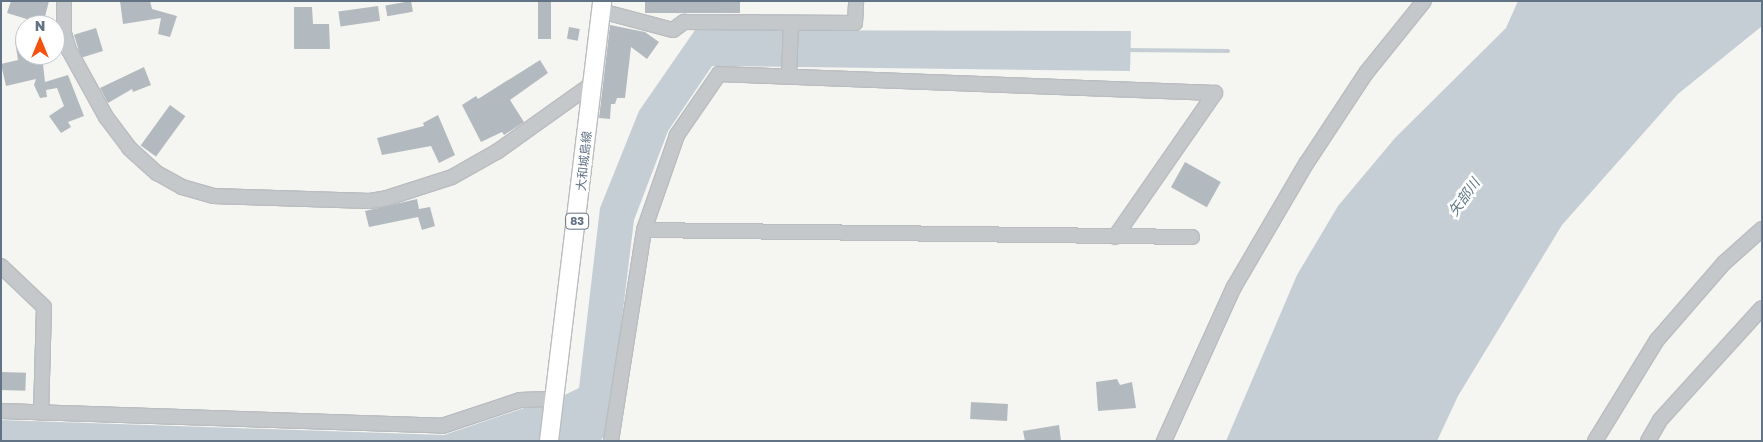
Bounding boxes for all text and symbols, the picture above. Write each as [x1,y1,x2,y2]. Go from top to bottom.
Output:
north arrow [15,15,65,65]
text: N [35,17,45,34]
street label: 大和城島線 [574,130,594,192]
water label: 矢部川 [1445,175,1483,219]
road number: 83 [564,212,590,230]

